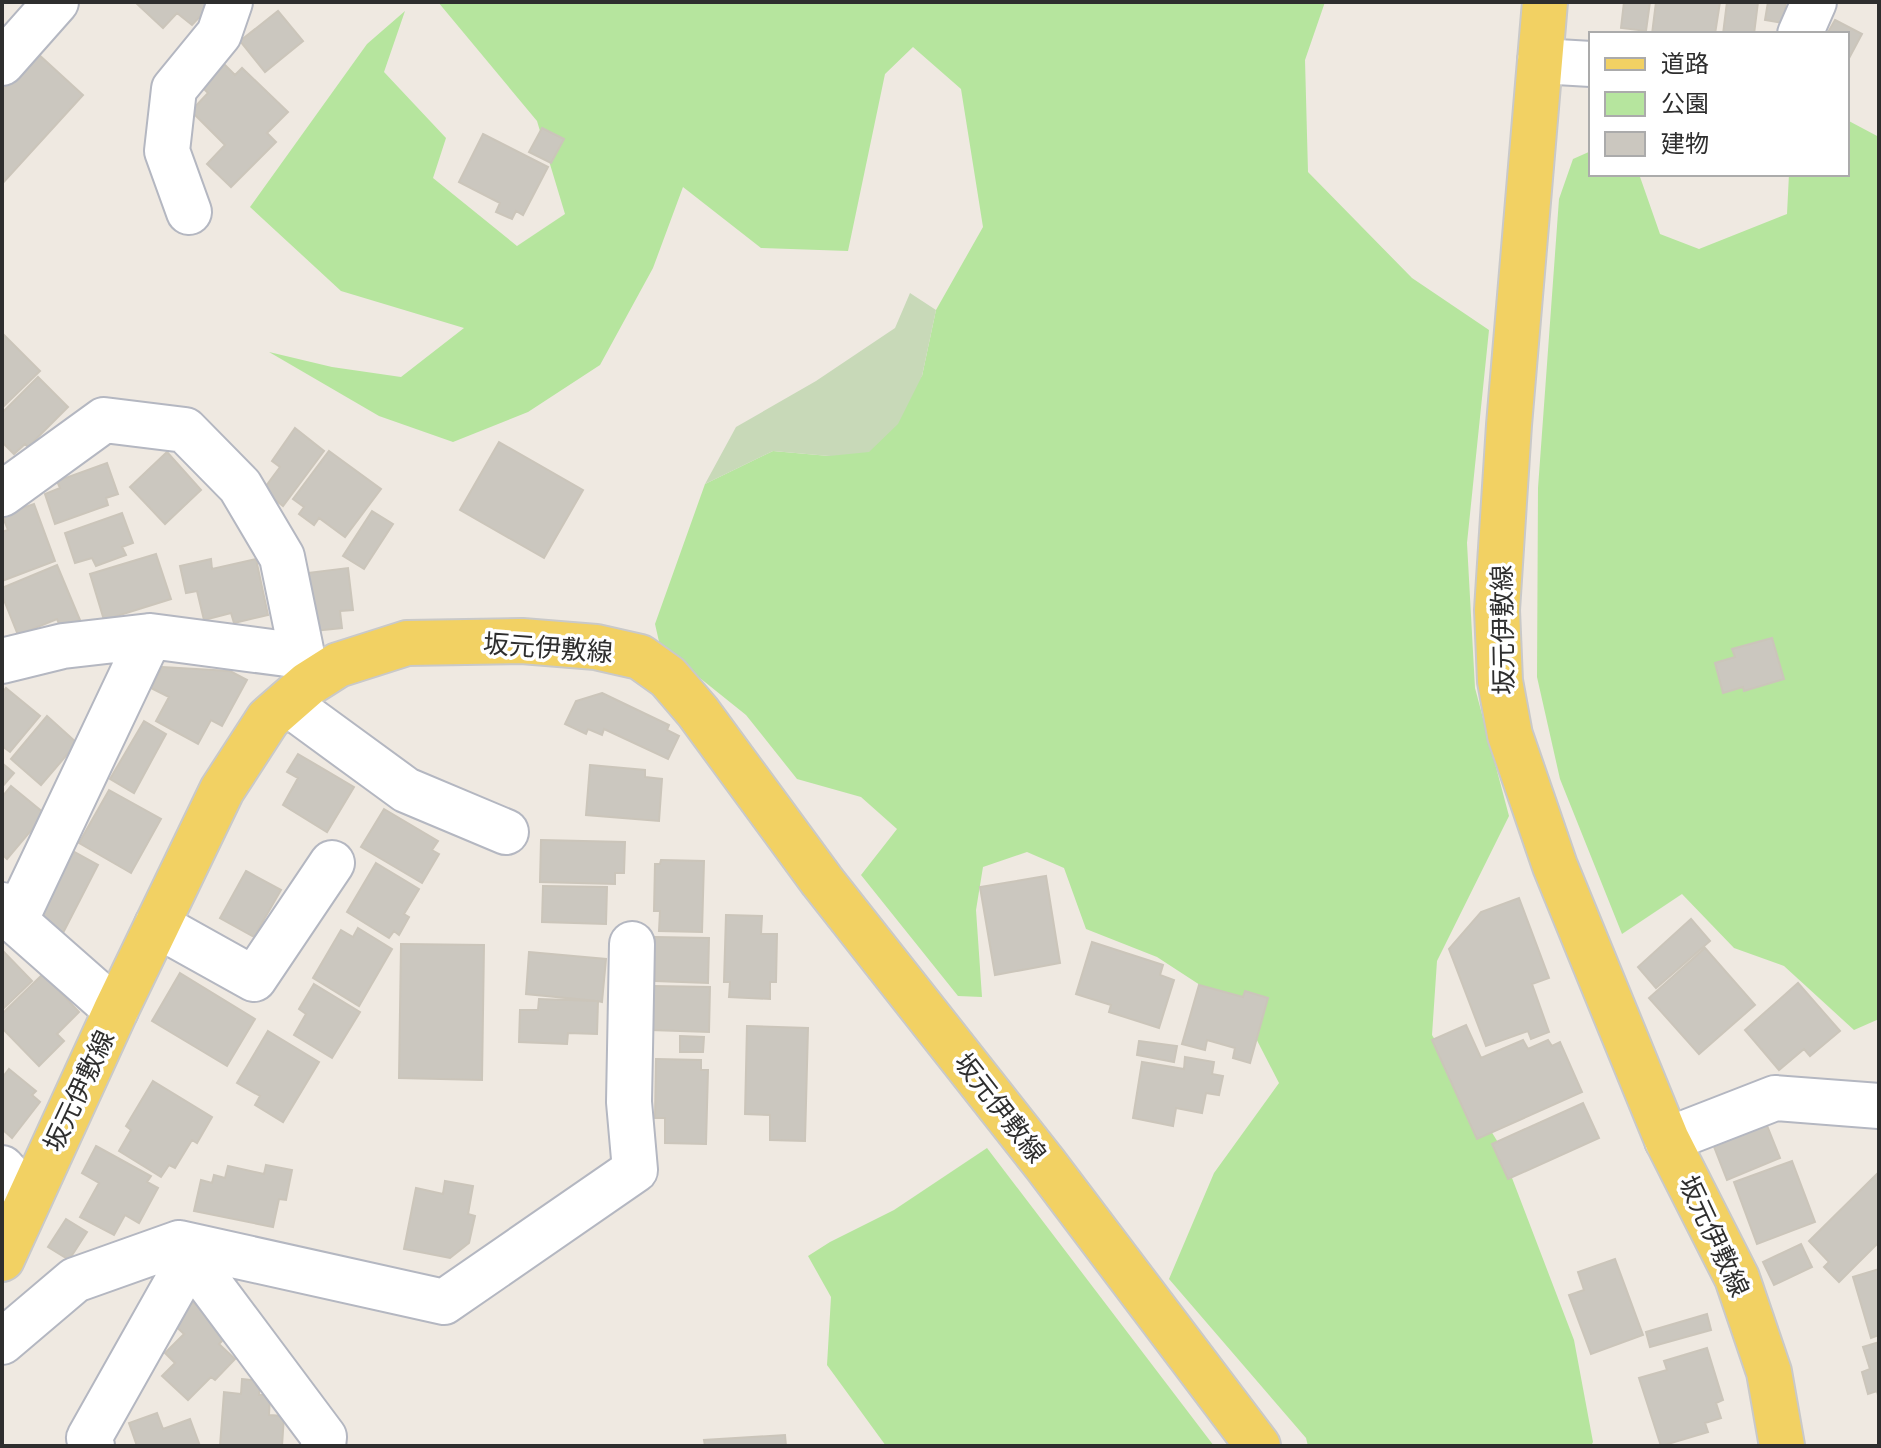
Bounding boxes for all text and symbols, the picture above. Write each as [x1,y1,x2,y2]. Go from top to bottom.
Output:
legend [1589,32,1849,176]
text: 道路 [1661,50,1709,77]
text: 公園 [1661,90,1709,117]
text: 建物 [1661,130,1709,157]
street label: 坂元伊敷線 [1487,565,1519,695]
street label: 坂元伊敷線 [482,629,614,667]
street label: 坂元伊敷線 [38,1026,120,1156]
street label: 坂元伊敷線 [948,1048,1052,1168]
street label: 坂元伊敷線 [1673,1171,1755,1301]

